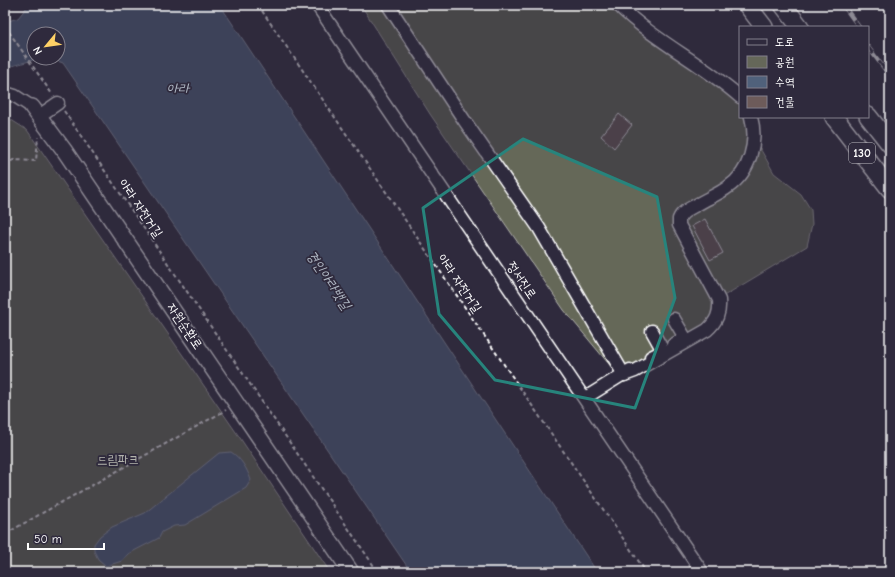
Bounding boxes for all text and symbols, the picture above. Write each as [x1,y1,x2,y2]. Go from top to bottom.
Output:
north arrow [26,26,66,66]
legend [739,26,869,118]
text: 도로 [775,35,794,49]
text: N [30,44,45,57]
text: 공원 [775,55,794,69]
text: 수역 [775,75,795,89]
water label: 아라 [167,80,191,97]
text: 건물 [775,95,795,109]
road number: 130 [849,143,875,163]
street label: 아라 자전거길 [116,176,166,240]
water label: 경인아라뱃길 [303,247,356,314]
street label: 아라 자전거길 [435,251,485,315]
street label: 정서진로 [504,258,540,302]
street label: 자원순환로 [164,300,206,352]
park label: 드림파크 [97,452,139,467]
scale bar [28,525,104,551]
text: 50 m [34,532,62,546]

